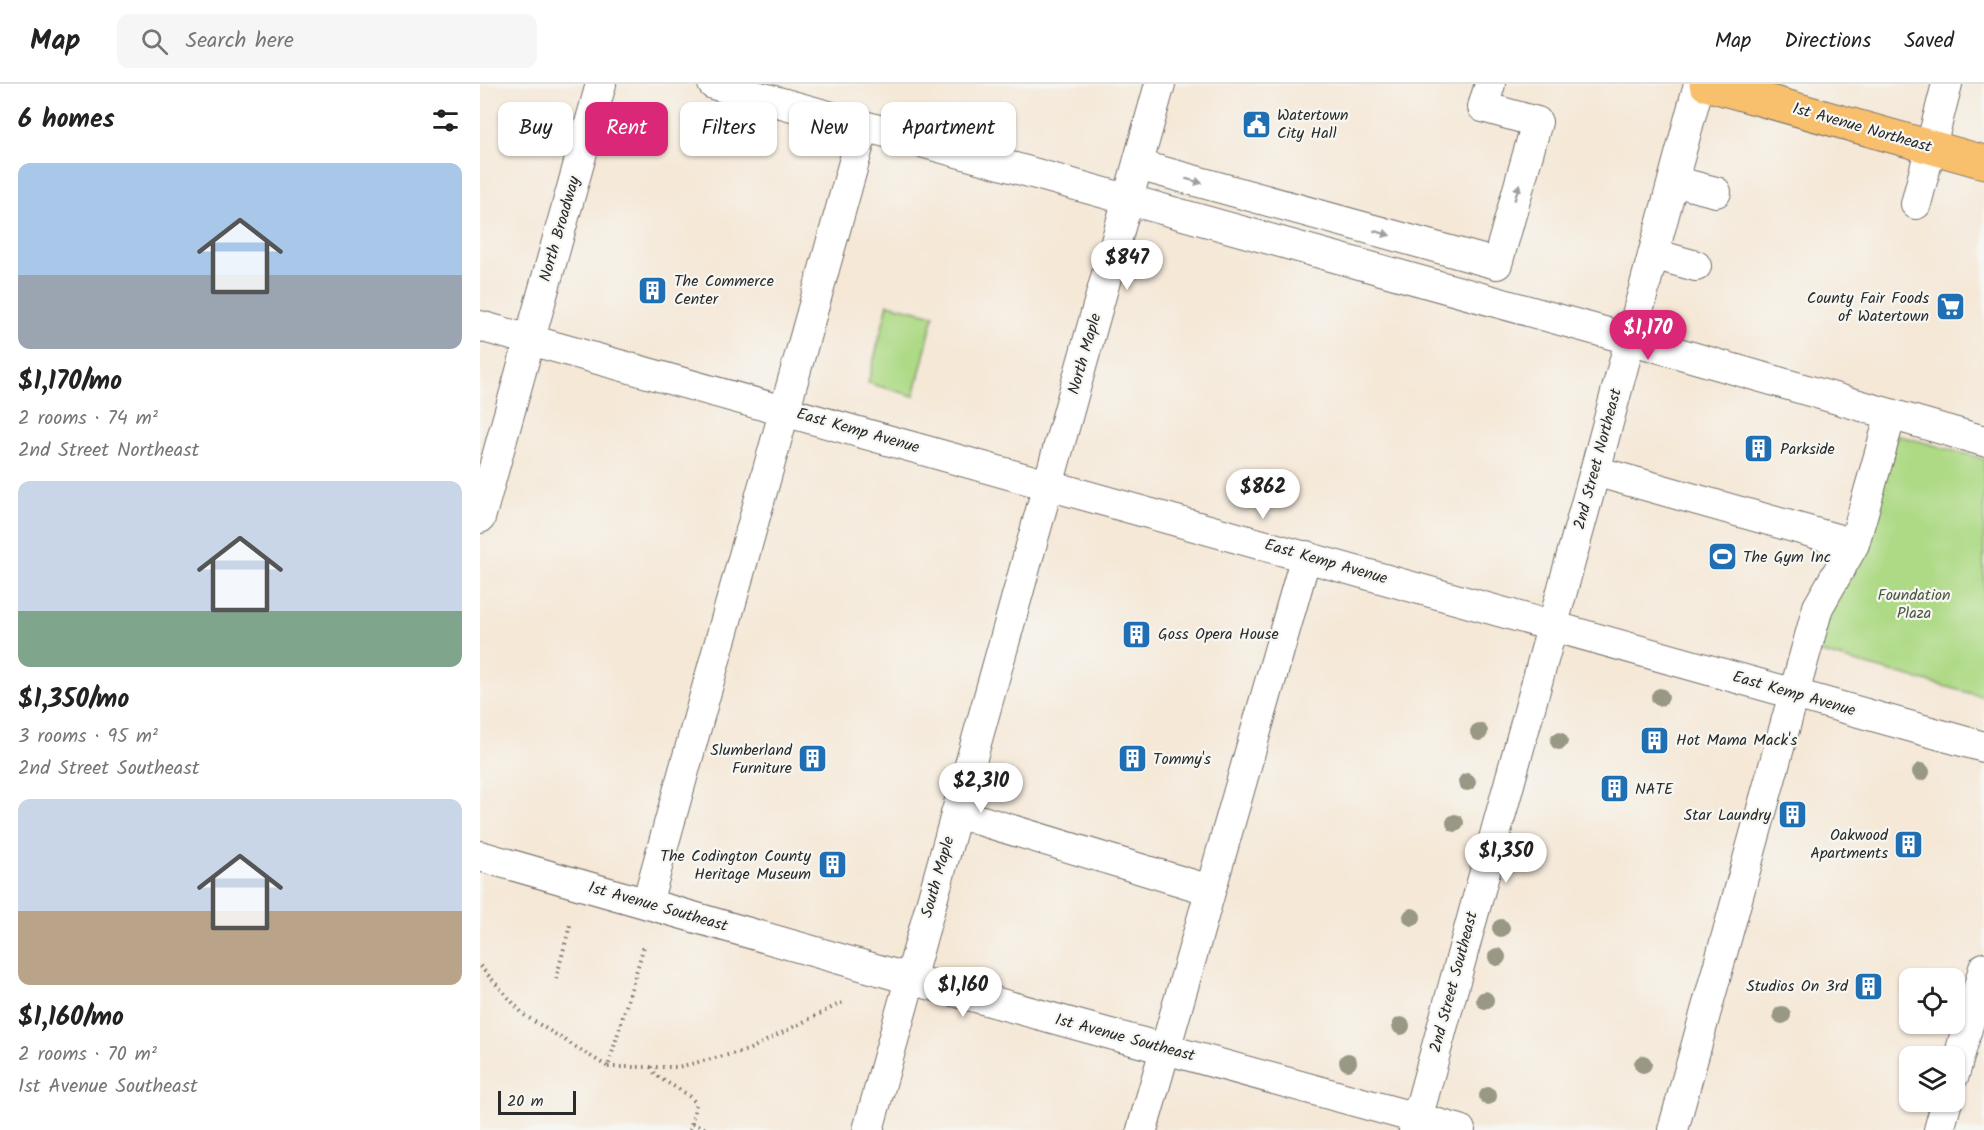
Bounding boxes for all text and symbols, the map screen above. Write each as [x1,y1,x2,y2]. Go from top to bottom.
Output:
search box [117,14,537,68]
text: Map [30,19,81,64]
text: Search here [186,24,294,59]
icon: search [138,25,171,58]
text: Map [1715,25,1751,58]
text: Directions [1784,25,1871,58]
text: Saved [1904,25,1954,58]
street label: 1st Avenue Northeast [1789,96,1935,160]
text: 6 homes [18,99,115,141]
chip: Buy [498,102,573,156]
chip: Rent [585,102,668,156]
chip: Filters [680,102,777,156]
chip: New [789,102,869,156]
chip: Apartment [881,102,1016,156]
place label: Watertown City Hall [1277,103,1348,146]
icon: filters [429,104,462,137]
public building icon: Watertown City Hall [1240,108,1272,140]
street label: North Broadway [533,173,587,285]
one-way arrow [1185,176,1203,186]
one-way arrow [1513,183,1523,201]
icon: home [186,202,294,310]
one-way arrow [1373,228,1391,238]
pin: $847 [1091,240,1163,291]
text: $847 [1105,243,1149,275]
place label: The Commerce Center [674,269,774,312]
building icon: The Commerce Center [637,274,669,306]
place label: County Fair Foods of Watertown [1807,286,1929,329]
supermarket icon: County Fair Foods of Watertown [1934,291,1966,323]
street label: North Maple [1061,310,1109,398]
pin: $1,170 [1599,310,1697,361]
text: $1,170 [1624,313,1672,345]
text: $1,170/mo [18,361,122,403]
street label: 2nd Street Northeast [1567,385,1629,532]
street label: East Kemp Avenue [794,402,922,460]
text: 2 rooms · 74 m² [18,403,158,435]
building icon: Parkside [1743,433,1775,465]
text: 2nd Street Northeast [18,435,199,467]
place label: Parkside [1780,437,1835,462]
pin: $862 [1227,469,1299,520]
text: $862 [1240,472,1286,504]
icon: home [186,520,294,628]
street label: East Kemp Avenue [1262,533,1390,591]
sports icon: The Gym Inc [1706,541,1738,573]
place label: The Gym Inc [1743,545,1831,570]
park label: Foundation Plaza [1877,583,1951,626]
building icon: Goss Opera House [1121,618,1153,650]
place label: Goss Opera House [1158,622,1279,647]
street label: East Kemp Avenue [1730,665,1858,723]
text: $1,350/mo [18,679,129,721]
text: 3 rooms · 95 m² [18,721,158,753]
building icon: Hot Mama Mack's [1639,724,1671,756]
place label: Hot Mama Mack's [1676,728,1797,753]
place label: Slumberland Furniture [710,738,793,781]
building icon: Slumberland Furniture [797,743,829,775]
building icon: Tommy's [1116,743,1148,775]
place label: Tommy's [1153,747,1211,772]
text: 2nd Street Southeast [18,753,199,785]
pin: $2,310 [932,763,1030,814]
text: $2,310 [953,766,1009,798]
building icon: NATE [1598,773,1630,805]
place label: NATE [1635,777,1674,802]
building icon: Star Laundry [1776,799,1808,831]
place label: Star Laundry [1684,803,1771,828]
place label: Oakwood Apartments [1810,823,1889,866]
building icon: Oakwood Apartments [1893,828,1925,860]
street label: South Maple [914,833,962,921]
pin: $1,350 [1457,833,1555,884]
text: $1,350 [1479,836,1533,868]
icon: home [186,838,294,946]
place label: The Codington County Heritage Museum [660,844,811,887]
building icon: The Codington County Heritage Museum [816,849,848,881]
street label: 1st Avenue Southeast [585,875,731,939]
street label: 2nd Street Southeast [1423,908,1485,1055]
pin: $1,160 [914,967,1012,1018]
map controls [1899,968,1965,1112]
button: locate [1899,968,1965,1034]
text: $1,160 [938,970,988,1002]
building icon: Studios On 3rd [1853,970,1885,1002]
place label: Studios On 3rd [1746,974,1849,999]
text: $1,160/mo [18,997,124,1039]
street label: 1st Avenue Southeast [1052,1007,1199,1069]
text: 2 rooms · 70 m² [18,1039,157,1071]
button: layers [1899,1046,1965,1112]
text: 1st Avenue Southeast [18,1071,198,1103]
scale bar [498,1088,576,1116]
text: 20 m [507,1089,543,1114]

